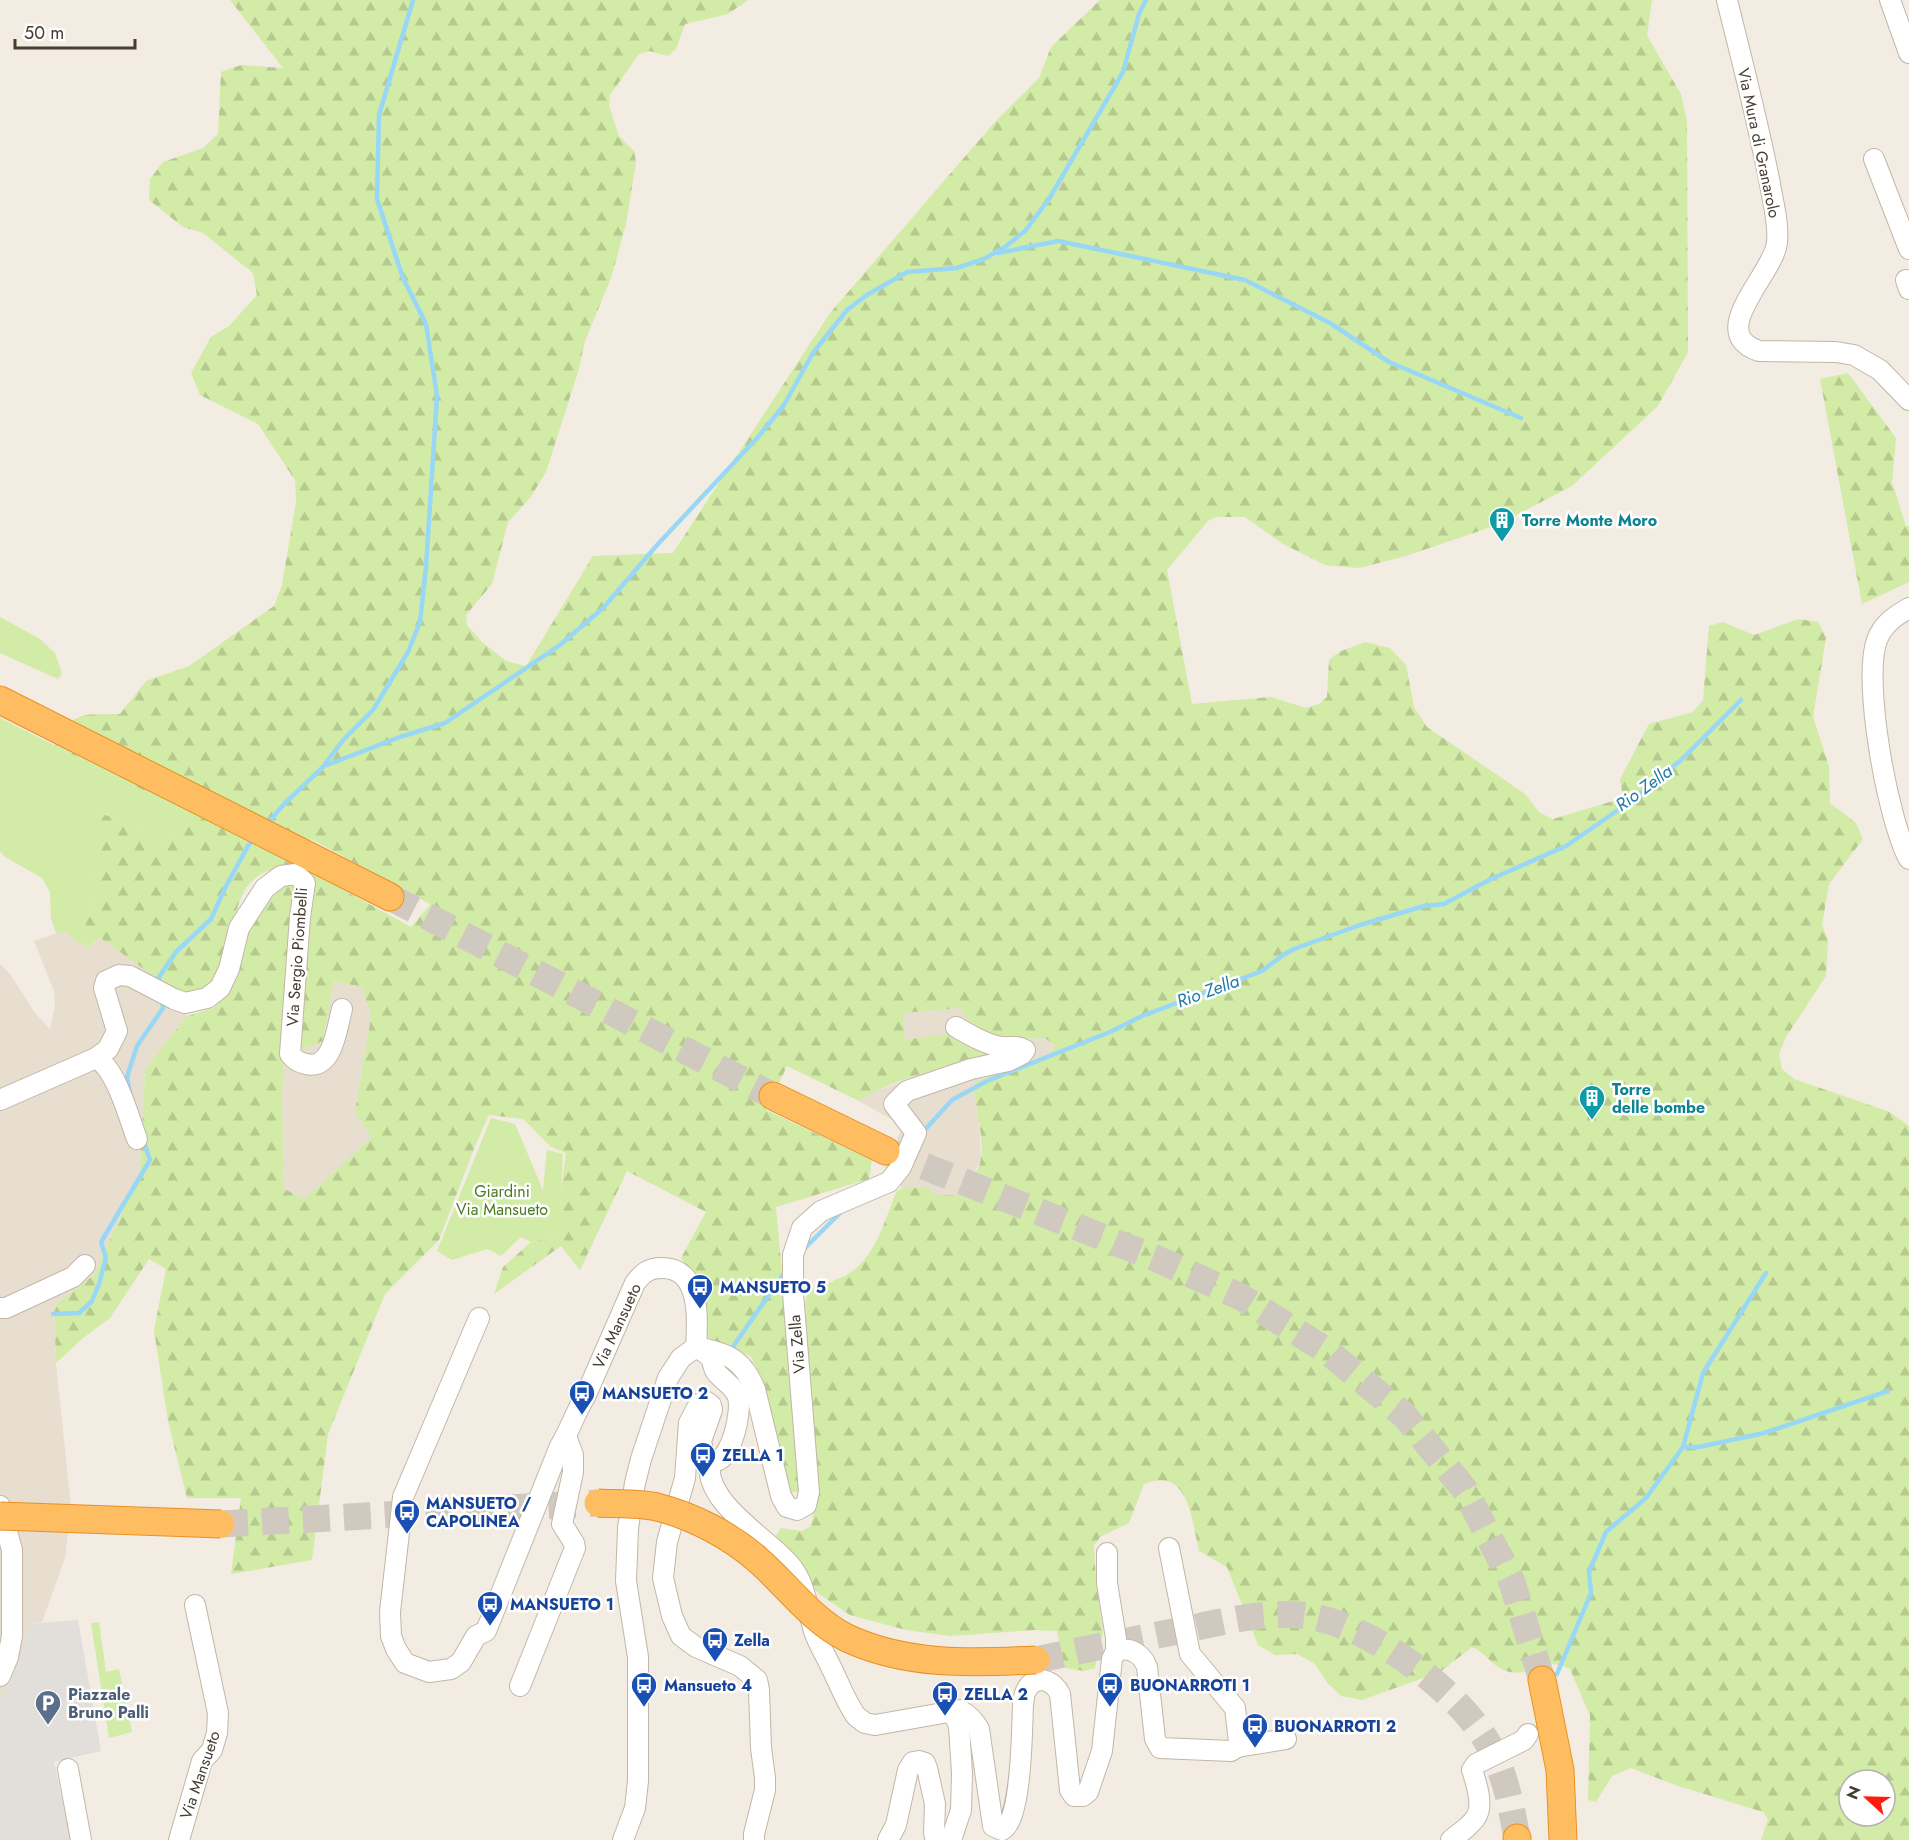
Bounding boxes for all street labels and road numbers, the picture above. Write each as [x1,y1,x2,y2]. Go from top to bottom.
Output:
street label: Via Mura di Granarolo [1732,66,1786,220]
street label: Via Sergio Piombelli [281,887,313,1027]
street label: Via Mansueto [587,1279,647,1373]
street label: Via Zella [783,1314,811,1374]
street label: Via Mansueto [174,1728,226,1822]

